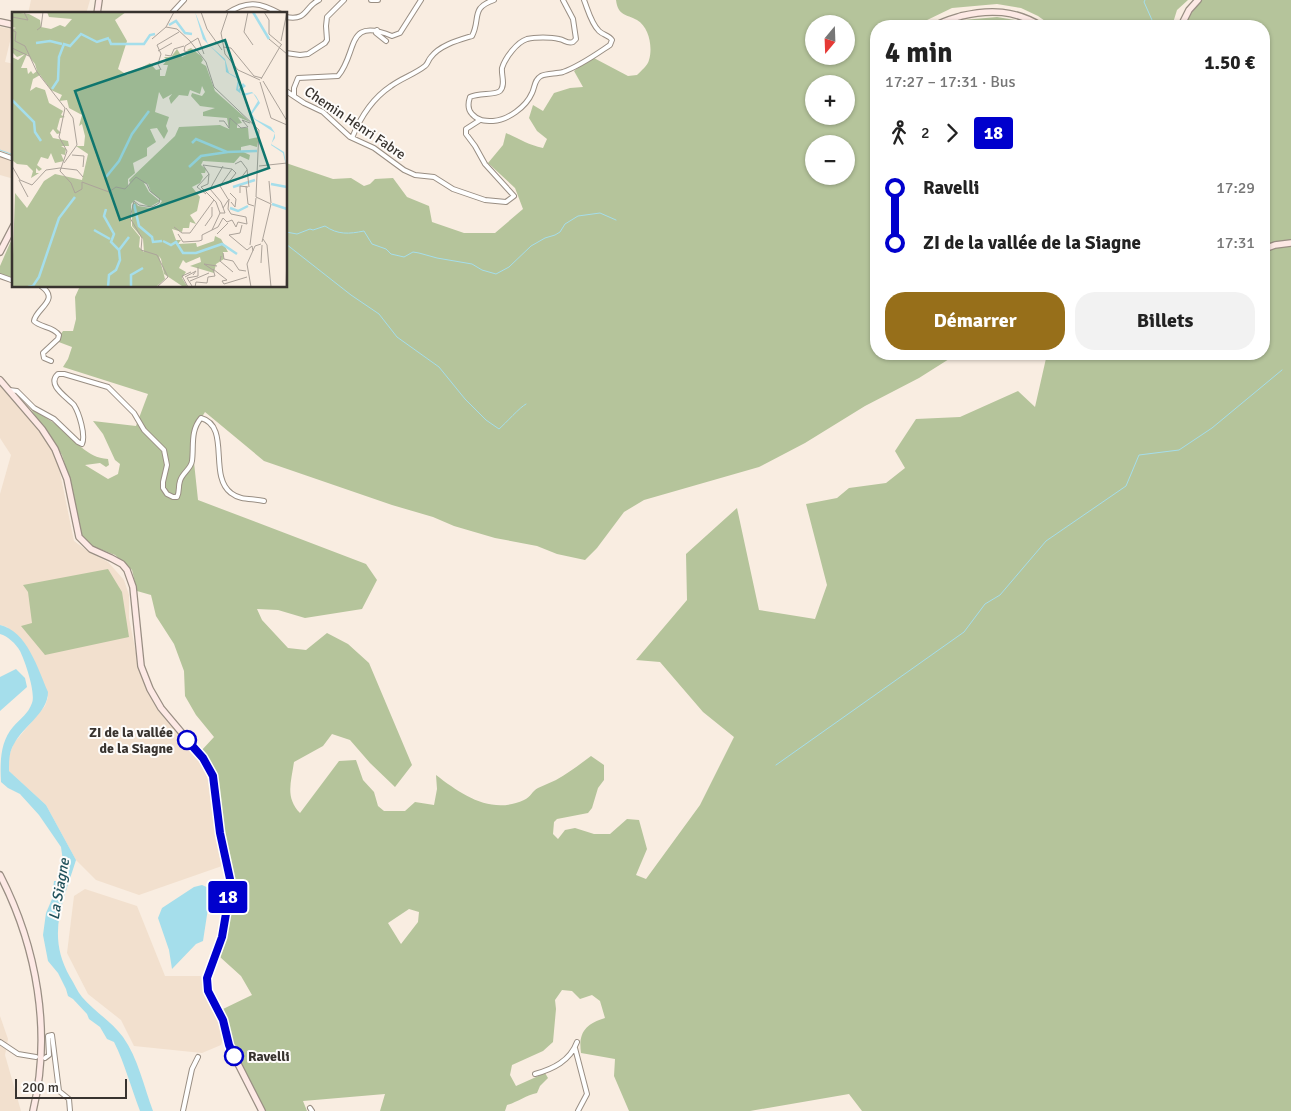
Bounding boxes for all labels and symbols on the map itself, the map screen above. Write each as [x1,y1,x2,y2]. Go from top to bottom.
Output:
inset map [12,12,288,288]
north arrow [805,15,855,65]
street label: Chemin Henri Fabre [301,83,409,163]
place label: ZI de la vallée de la Siagne [89,724,173,757]
marker: ZI de la vallée de la Siagne [177,730,197,750]
water label: La Siagne [45,855,74,921]
line badge: 18 [206,881,250,913]
marker: Ravelli [224,1046,244,1066]
place label: Ravelli [248,1048,290,1065]
scale bar [15,1076,128,1099]

